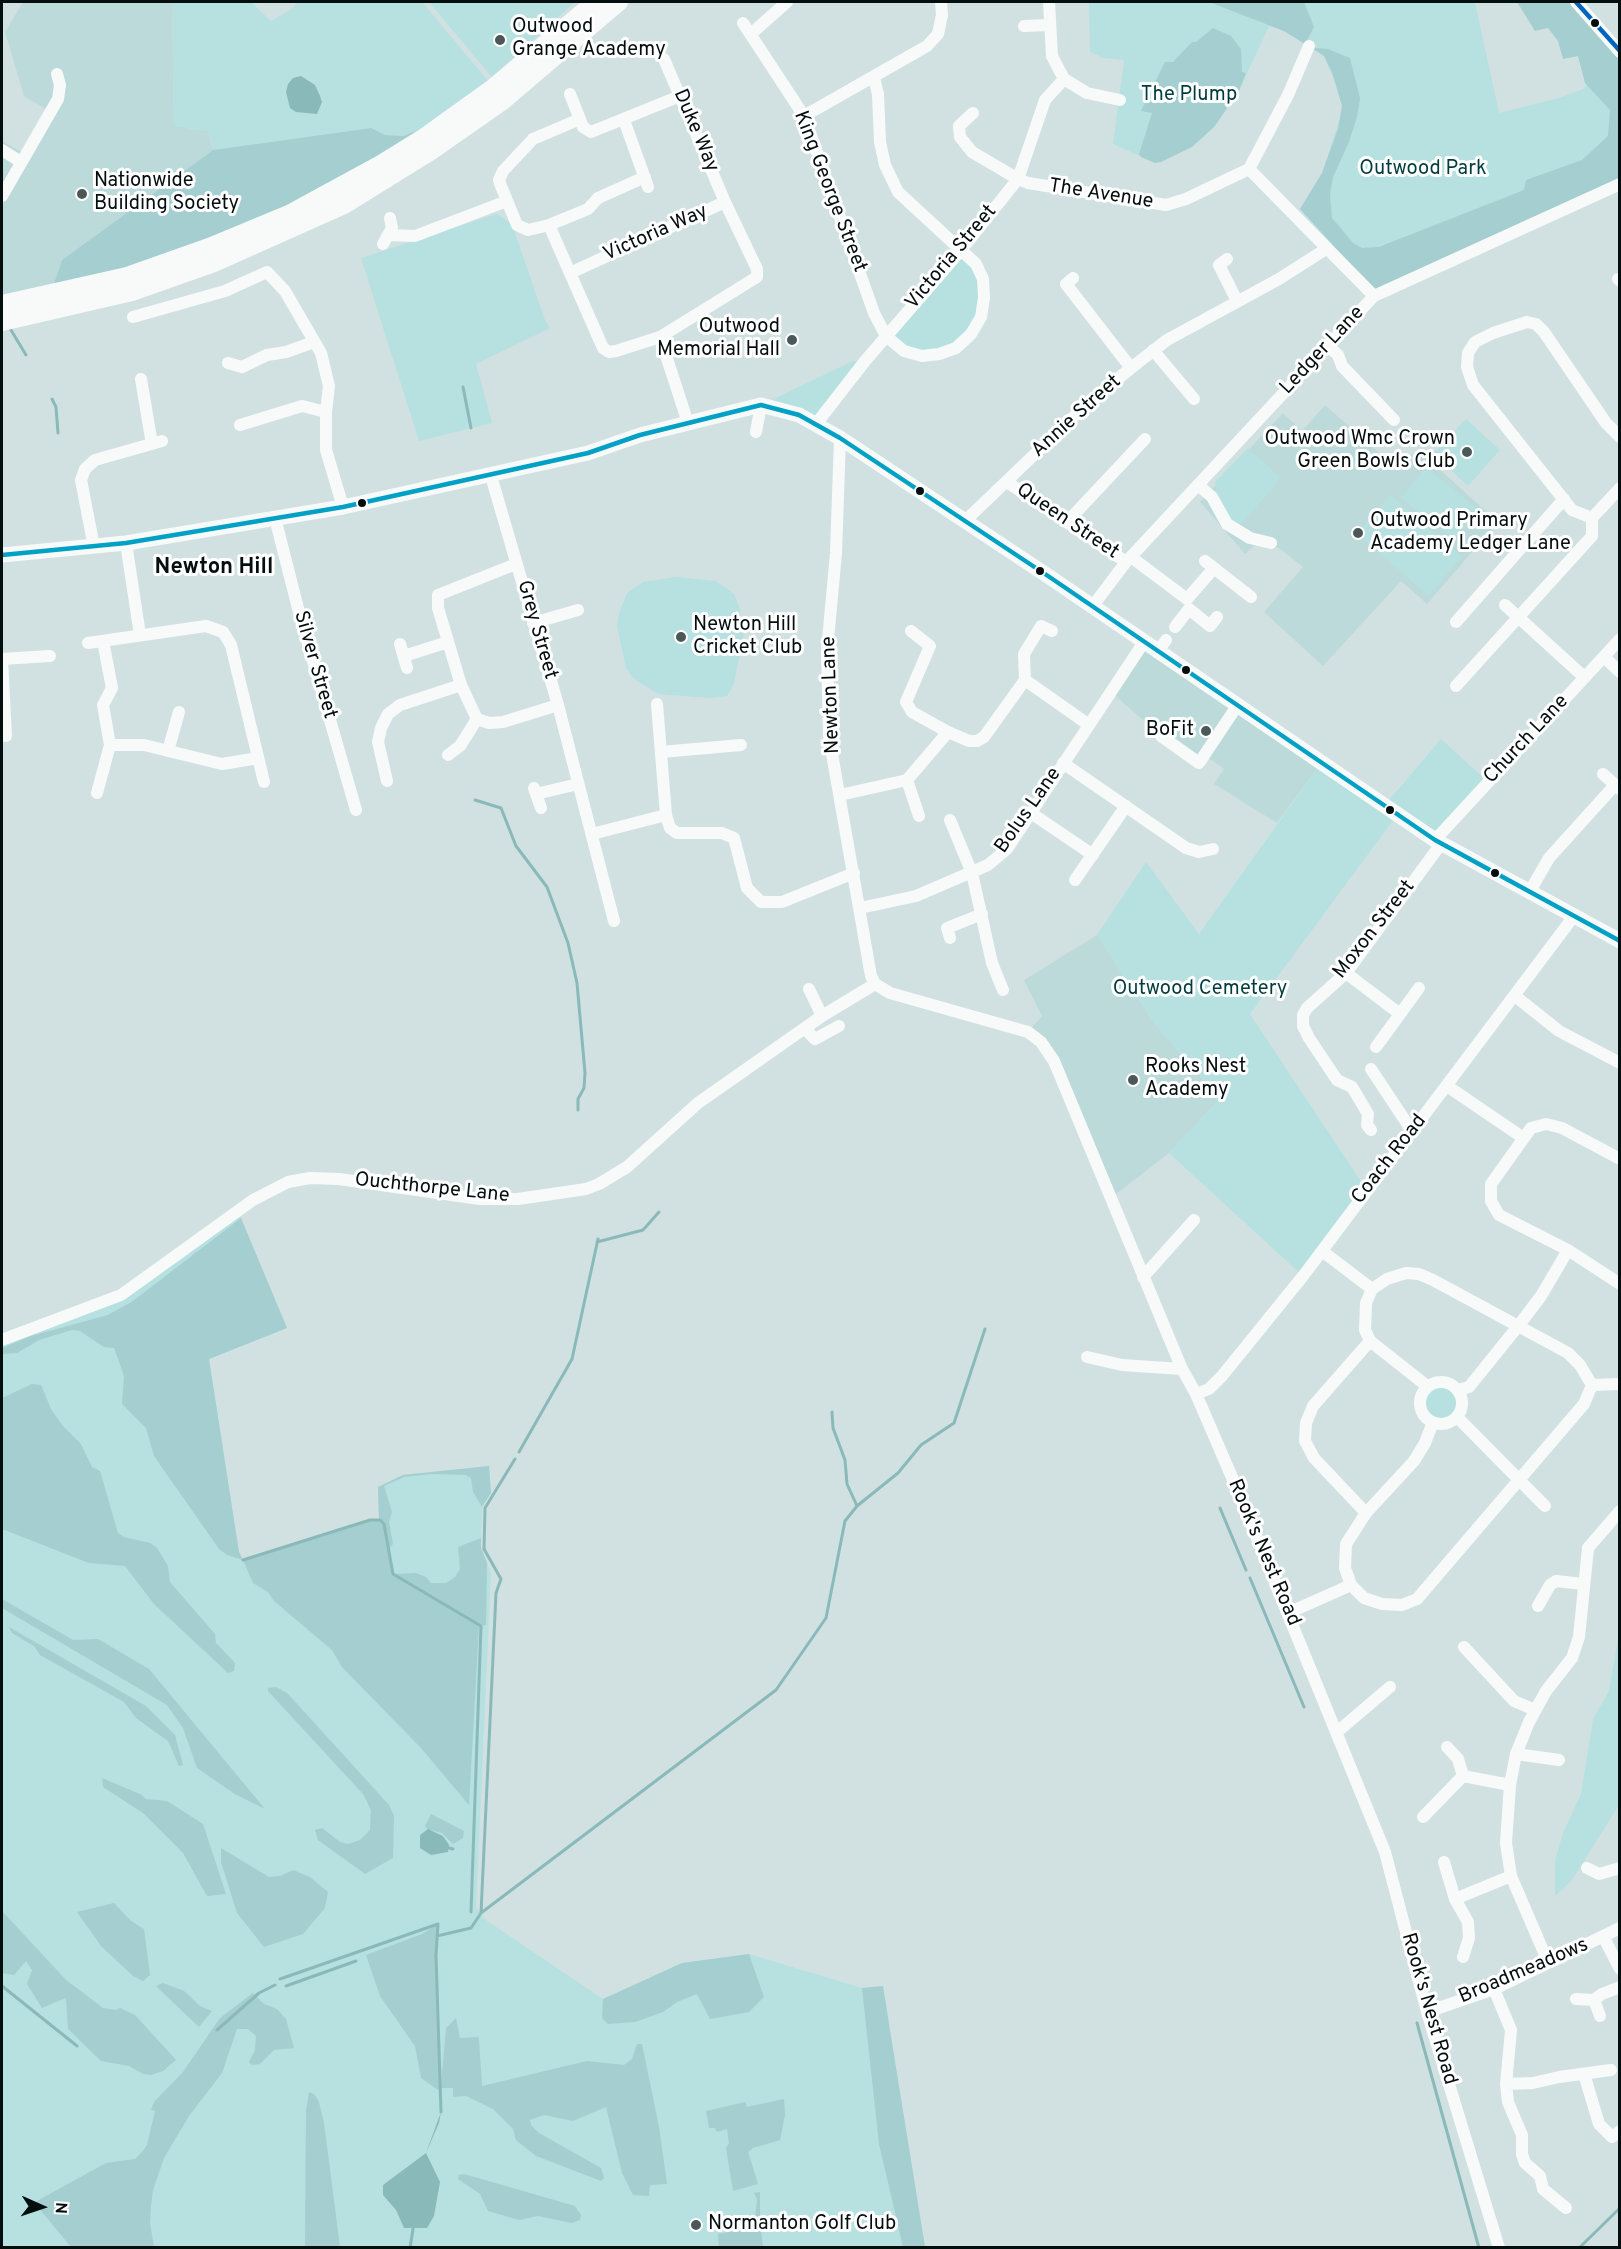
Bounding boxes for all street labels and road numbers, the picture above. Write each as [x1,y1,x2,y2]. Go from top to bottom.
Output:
street label: Duke Way [667,86,723,176]
street label: King George Street [787,108,871,276]
street label: The Avenue [1047,175,1155,215]
street label: Victoria Way [600,200,712,268]
street label: Victoria Street [901,201,1003,315]
street label: Ledger Lane [1276,302,1370,400]
street label: Annie Street [1027,371,1127,463]
street label: Queen Street [1011,479,1123,565]
street label: Grey Street [510,578,562,682]
street label: Silver Street [287,608,341,722]
street label: Newton Lane [818,636,846,754]
street label: Church Lane [1480,690,1574,790]
street label: Bolus Lane [991,763,1067,859]
street label: Moxon Street [1329,876,1421,984]
street label: Coach Road [1347,1110,1433,1210]
street label: Ouchthorpe Lane [353,1169,511,1209]
street label: Rook's Nest Road [1221,1476,1305,1630]
street label: Rook's Nest Road [1395,1930,1461,2088]
street label: Broadmeadows [1456,1934,1592,2010]

